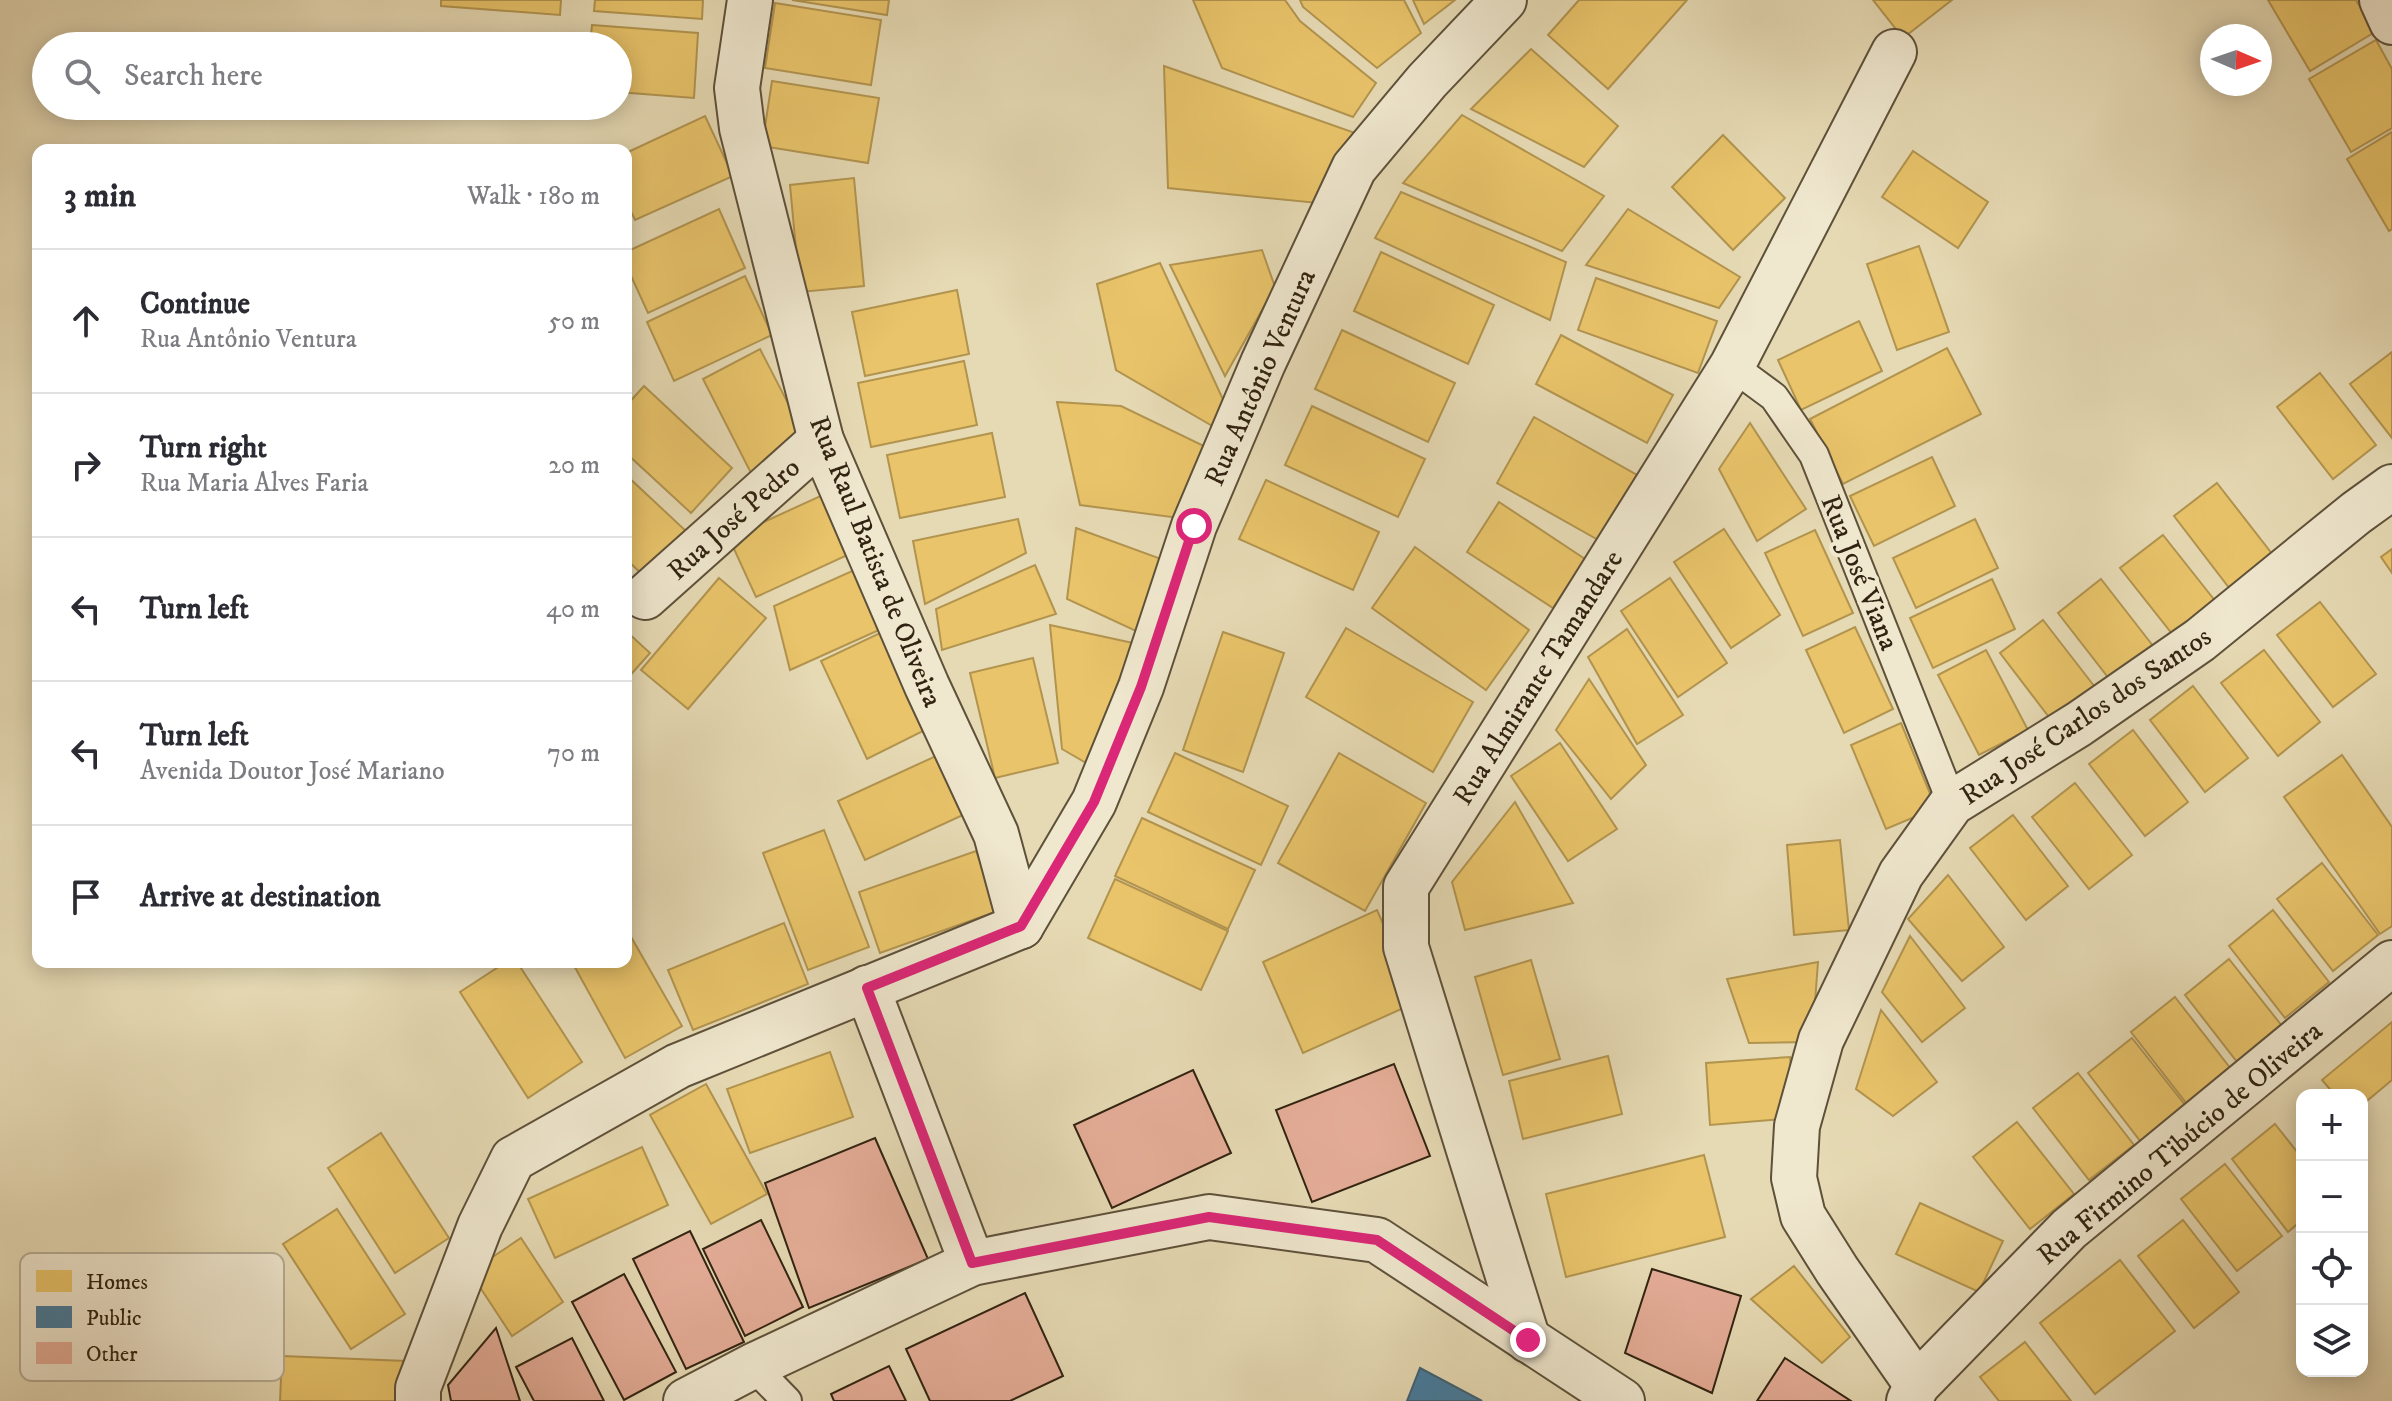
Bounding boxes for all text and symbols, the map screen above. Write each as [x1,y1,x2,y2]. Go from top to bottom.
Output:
north arrow [2200,24,2272,96]
search box [32,32,632,120]
icon: search [60,54,104,98]
text: Search here [124,58,263,95]
text: 3 min [64,175,136,217]
text: Walk · 180 m [467,180,600,213]
street label: Rua Antônio Ventura [1197,264,1324,491]
text: Continue [140,286,250,323]
icon: ahead [64,299,108,343]
text: 50 m [548,305,600,338]
text: Rua Antônio Ventura [140,323,357,356]
street label: Rua Raul Batista de Oliveira [801,411,950,712]
text: Turn right [140,430,267,467]
icon: right [64,443,108,487]
text: 20 m [548,449,600,482]
street label: Rua José Pedro [660,450,808,588]
text: Rua Maria Alves Faria [140,467,368,500]
street label: Rua José Viana [1813,490,1907,655]
route start [1176,508,1212,544]
street label: Rua Almirante Tamandare [1446,544,1631,812]
icon: left [64,587,108,631]
text: Turn left [140,591,249,628]
text: 40 m [546,593,600,626]
street label: Rua José Carlos dos Santos [1954,619,2218,813]
text: Turn left [140,718,249,755]
icon: left [64,731,108,775]
text: 70 m [547,737,600,770]
text: Avenida Doutor José Mariano [140,755,445,788]
icon: arrive [64,875,108,919]
text: Arrive at destination [140,879,381,916]
street label: Rua Firmino Tibúcio de Oliveira [2030,1014,2330,1273]
map controls [2296,1089,2368,1377]
button: + [2296,1089,2368,1161]
button: − [2296,1161,2368,1233]
button: locate [2296,1233,2368,1305]
legend [20,1253,284,1381]
text: Homes [86,1269,148,1296]
text: Public [86,1305,141,1332]
button: layers [2296,1305,2368,1377]
route end [1510,1322,1546,1358]
text: Other [86,1341,138,1368]

